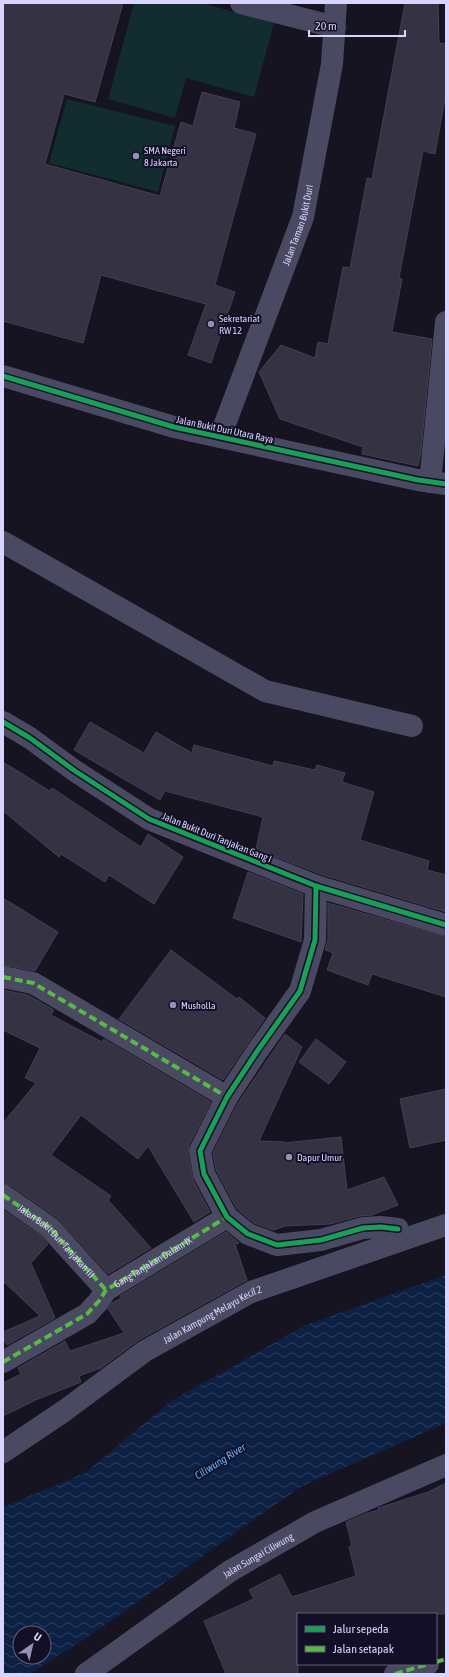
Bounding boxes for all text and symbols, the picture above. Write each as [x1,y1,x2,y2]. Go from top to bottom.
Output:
scale bar [309,12,405,38]
text: 20 m [315,19,337,33]
place label: SMA Negeri 8 Jakarta [144,145,186,168]
marker: SMA Negeri 8 Jakarta [131,151,141,161]
street label: Jalan Taman Bukit Duri [280,184,315,267]
place label: Sekretariat RW 12 [219,313,260,336]
marker: Sekretariat RW 12 [206,319,216,329]
street label: Jalan Bukit Duri Utara Raya [175,414,275,445]
street label: Jalan Bukit Duri Tanjakan Gang I [160,810,273,864]
marker: Musholla [168,1000,178,1010]
place label: Musholla [181,1000,216,1011]
marker: Dapur Umur [284,1152,294,1162]
place label: Dapur Umur [297,1152,343,1163]
street label: Jalan Bukit Duri Tanjakan III [16,1202,97,1280]
street label: Gang Tanjakan Dalam IX [112,1234,194,1290]
street label: Jalan Kampung Melayu Kecil 2 [161,1284,264,1346]
water label: Ciliwung River [192,1440,248,1481]
street label: Jalan Sungai Ciliwung [221,1531,296,1580]
legend [297,1613,437,1665]
text: Jalur sepeda [333,1622,389,1636]
north arrow [12,1625,52,1665]
text: U [32,1630,44,1644]
text: Jalan setapak [333,1642,395,1656]

